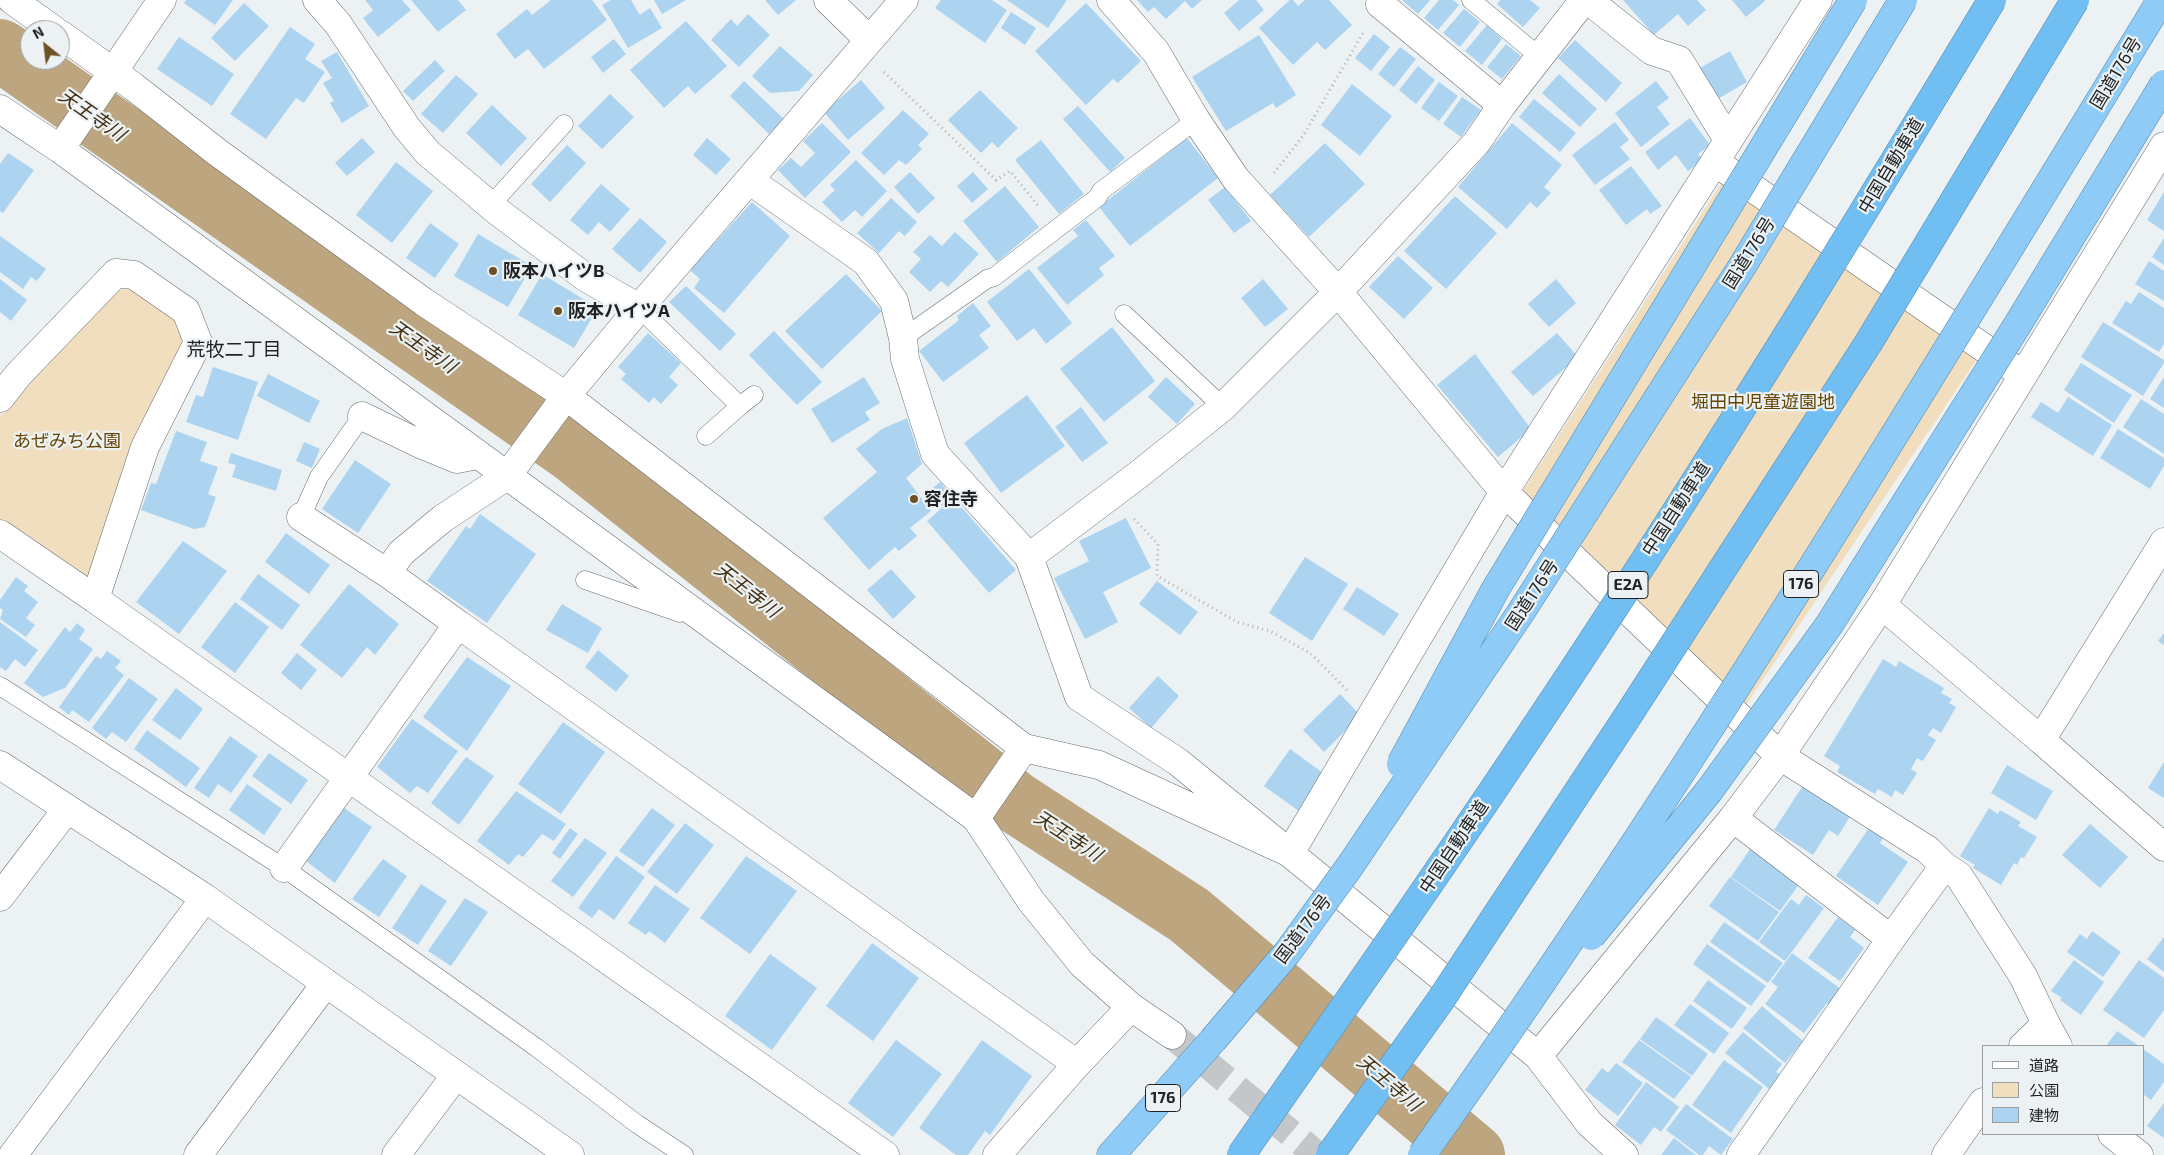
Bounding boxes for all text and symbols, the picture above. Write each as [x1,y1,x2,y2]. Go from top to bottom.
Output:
north arrow [20,20,70,70]
text: N [29,22,47,42]
street label: 国道176号 [2086,33,2146,113]
water label: 天王寺川 [54,84,130,146]
street label: 中国自動車道 [1854,114,1928,218]
street label: 国道176号 [1718,213,1780,293]
place label: 阪本ハイツB [503,260,605,282]
marker: 阪本ハイツB [487,265,499,277]
place label: 阪本ハイツA [568,300,670,322]
marker: 阪本ハイツA [552,305,564,317]
water label: 天王寺川 [385,316,461,378]
district label: 荒牧二丁目 [187,339,281,361]
park label: 堀田中児童遊園地 [1691,391,1835,413]
park label: あぜみち公園 [13,430,121,452]
street label: 中国自動車道 [1638,458,1714,560]
place label: 容住寺 [924,488,978,510]
marker: 容住寺 [908,493,920,505]
street label: 国道176号 [1501,555,1563,635]
water label: 天王寺川 [710,558,784,622]
road number: 176 [1784,570,1818,598]
road number: E2A [1608,572,1648,598]
street label: 中国自動車道 [1415,796,1493,898]
water label: 天王寺川 [1030,806,1106,866]
street label: 国道176号 [1270,890,1336,968]
legend [1982,1045,2144,1135]
water label: 天王寺川 [1353,1050,1425,1116]
text: 道路 [2029,1056,2059,1074]
text: 公園 [2029,1081,2059,1099]
road number: 176 [1146,1084,1180,1112]
text: 建物 [2029,1106,2059,1124]

